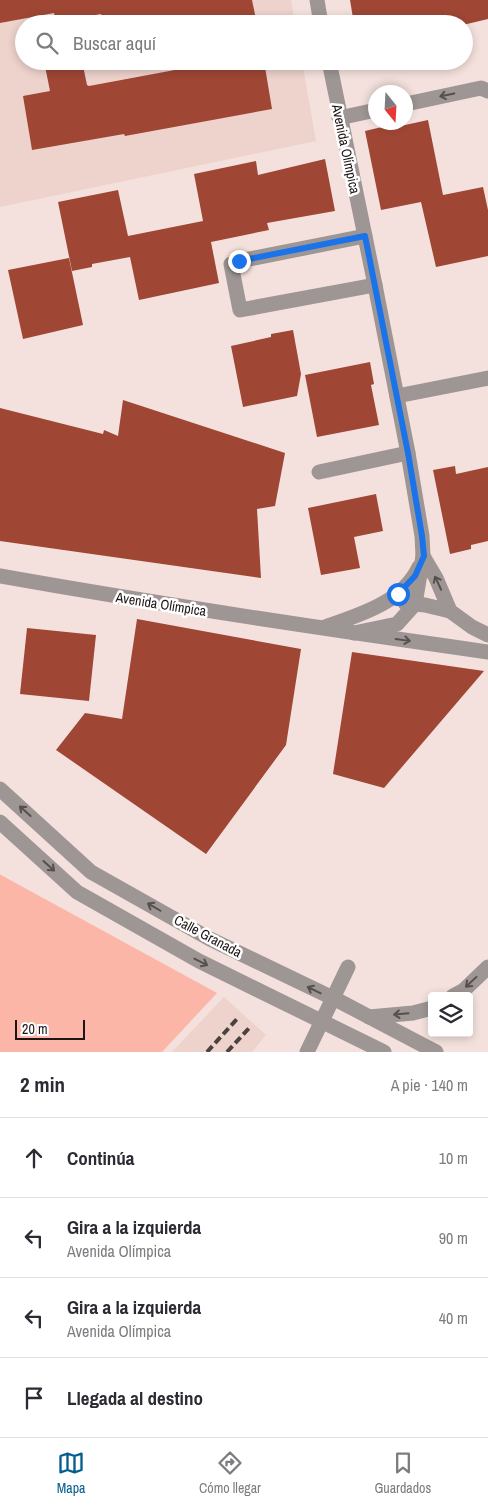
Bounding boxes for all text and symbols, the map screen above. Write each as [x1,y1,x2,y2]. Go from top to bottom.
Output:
search box [15,15,473,70]
icon: search [33,29,61,57]
text: Buscar aquí [73,30,156,56]
north arrow [368,85,413,130]
one-way arrow [439,91,455,100]
street label: Avenida Olímpica [328,102,364,196]
route end [228,250,251,273]
one-way arrow [433,576,442,591]
route start [387,583,410,606]
street label: Avenida Olímpica [114,588,208,620]
one-way arrow [394,635,410,645]
one-way arrow [18,805,31,817]
one-way arrow [43,861,56,872]
one-way arrow [148,902,162,912]
street label: Calle Granada [171,911,245,962]
one-way arrow [193,958,208,967]
one-way arrow [465,976,478,988]
one-way arrow [307,984,322,994]
map controls [428,992,473,1037]
button: layers [428,992,473,1037]
one-way arrow [393,1010,409,1019]
scale bar [15,1017,85,1040]
text: 20 m [22,1020,48,1038]
text: 2 min [20,1070,65,1099]
text: A pie · 140 m [391,1074,468,1096]
icon: ahead [20,1144,48,1172]
text: Continúa [67,1145,135,1171]
text: 10 m [439,1147,468,1169]
text: Gira a la izquierda [67,1214,201,1240]
icon: left [20,1224,48,1252]
text: 90 m [439,1227,468,1249]
text: Avenida Olímpica [67,1240,171,1262]
text: Gira a la izquierda [67,1294,201,1320]
icon: left [20,1304,48,1332]
text: 40 m [439,1307,468,1329]
text: Avenida Olímpica [67,1320,171,1342]
icon: arrive [20,1384,48,1412]
text: Llegada al destino [67,1385,203,1411]
tab: Mapa [57,1449,85,1497]
tab: Cómo llegar [199,1449,261,1497]
tab: Guardados [374,1449,431,1497]

